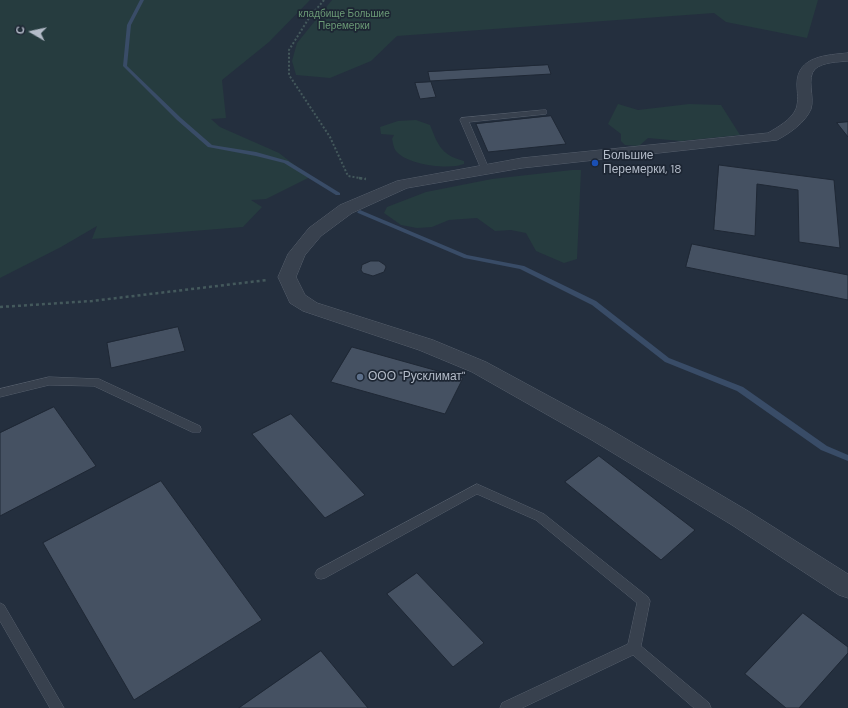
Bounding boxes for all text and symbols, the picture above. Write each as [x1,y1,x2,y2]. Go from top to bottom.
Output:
park label: кладбище Большие Перемерки [298,8,390,32]
north arrow [12,12,52,52]
text: С [13,25,28,35]
place label: Большие Перемерки, 18 [603,149,682,177]
marker: Большие Перемерки, 18 [590,158,600,168]
place label: ООО "Русклимат" [368,370,465,384]
marker: ООО "Русклимат" [355,372,365,382]

